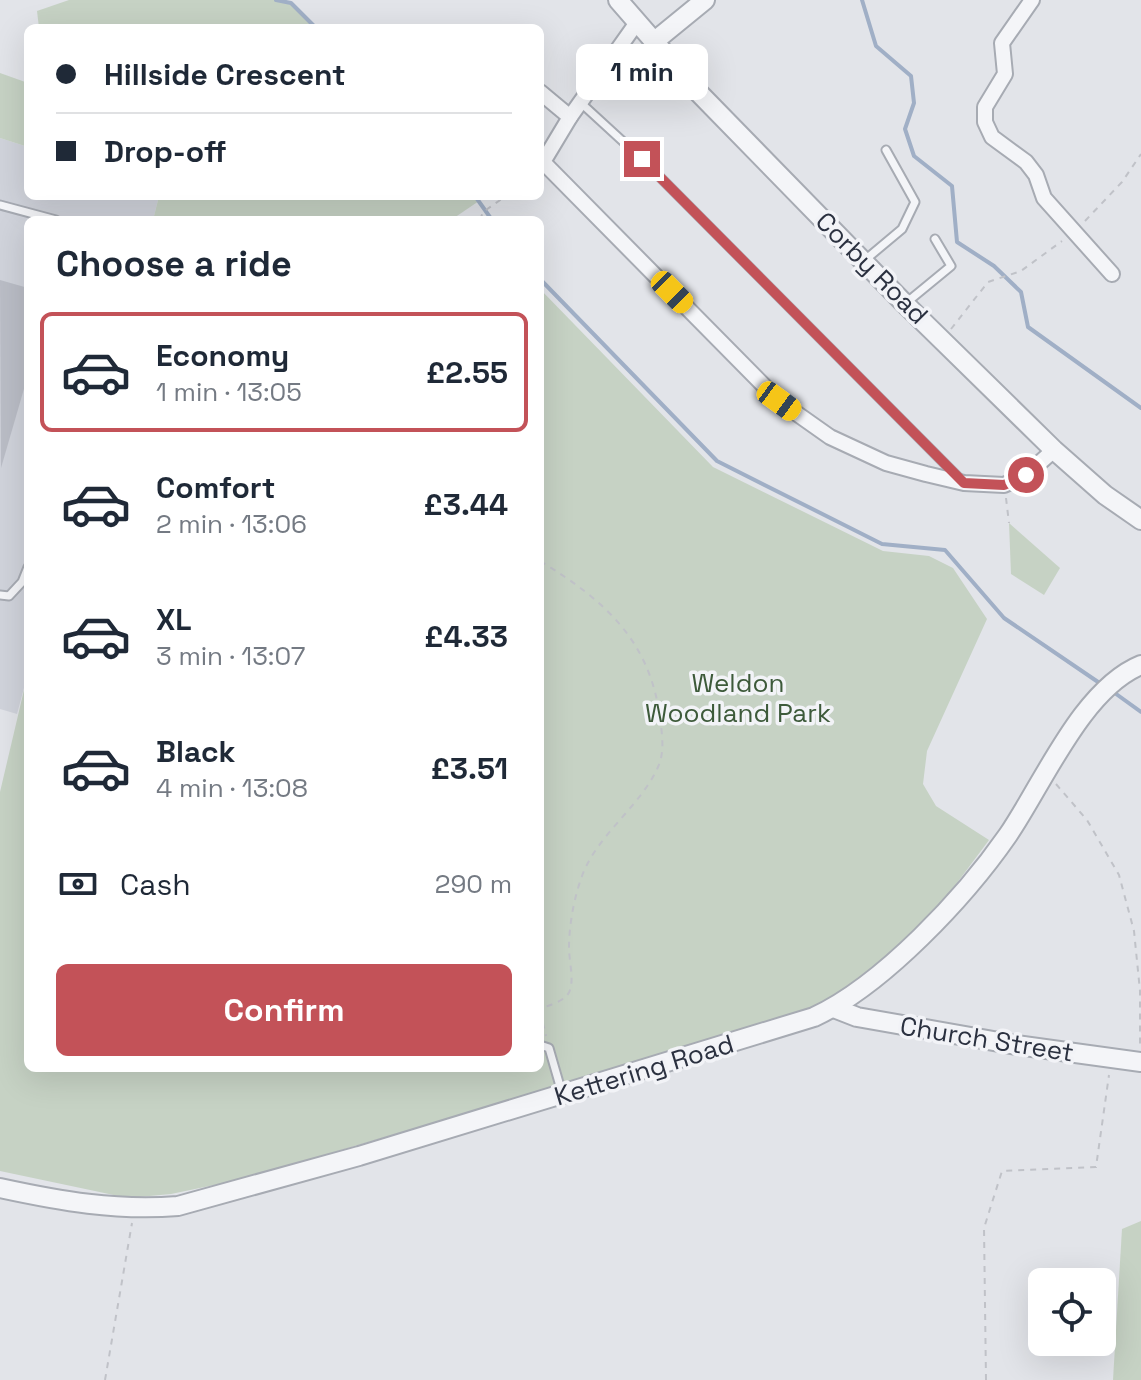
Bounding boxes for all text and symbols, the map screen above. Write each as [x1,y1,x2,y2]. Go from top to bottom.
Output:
callout: 1 min [576,43,708,99]
text: Hillside Crescent [104,55,346,94]
text: 1 min [610,55,674,89]
text: Drop-off [104,132,227,171]
route end [624,141,660,177]
street label: Corby Road [808,204,936,332]
text: Choose a ride [56,241,292,287]
car [647,267,697,317]
icon: car [60,336,132,408]
text: Economy [156,336,289,375]
text: £2.55 [426,353,508,392]
text: 1 min · 13:05 [156,375,302,409]
car [753,377,805,425]
route start [1008,457,1044,493]
icon: car [60,468,132,540]
text: Comfort [156,468,275,507]
text: £3.44 [424,485,508,524]
text: 2 min · 13:06 [156,507,307,541]
icon: car [60,600,132,672]
text: XL [156,600,192,639]
text: £4.33 [424,617,508,656]
text: 3 min · 13:07 [156,639,305,673]
park label: Weldon Woodland Park [645,666,831,730]
icon: car [60,732,132,804]
text: Black [156,732,235,771]
text: £3.51 [431,749,508,788]
text: 4 min · 13:08 [156,771,308,805]
icon: cash [56,862,100,906]
text: Cash [120,865,191,904]
text: 290 m [435,867,512,901]
button: Confirm [56,964,512,1056]
street label: Church Street [898,1008,1076,1070]
street label: Kettering Road [550,1027,738,1113]
map controls [1028,1268,1116,1356]
button: locate [1028,1268,1116,1356]

